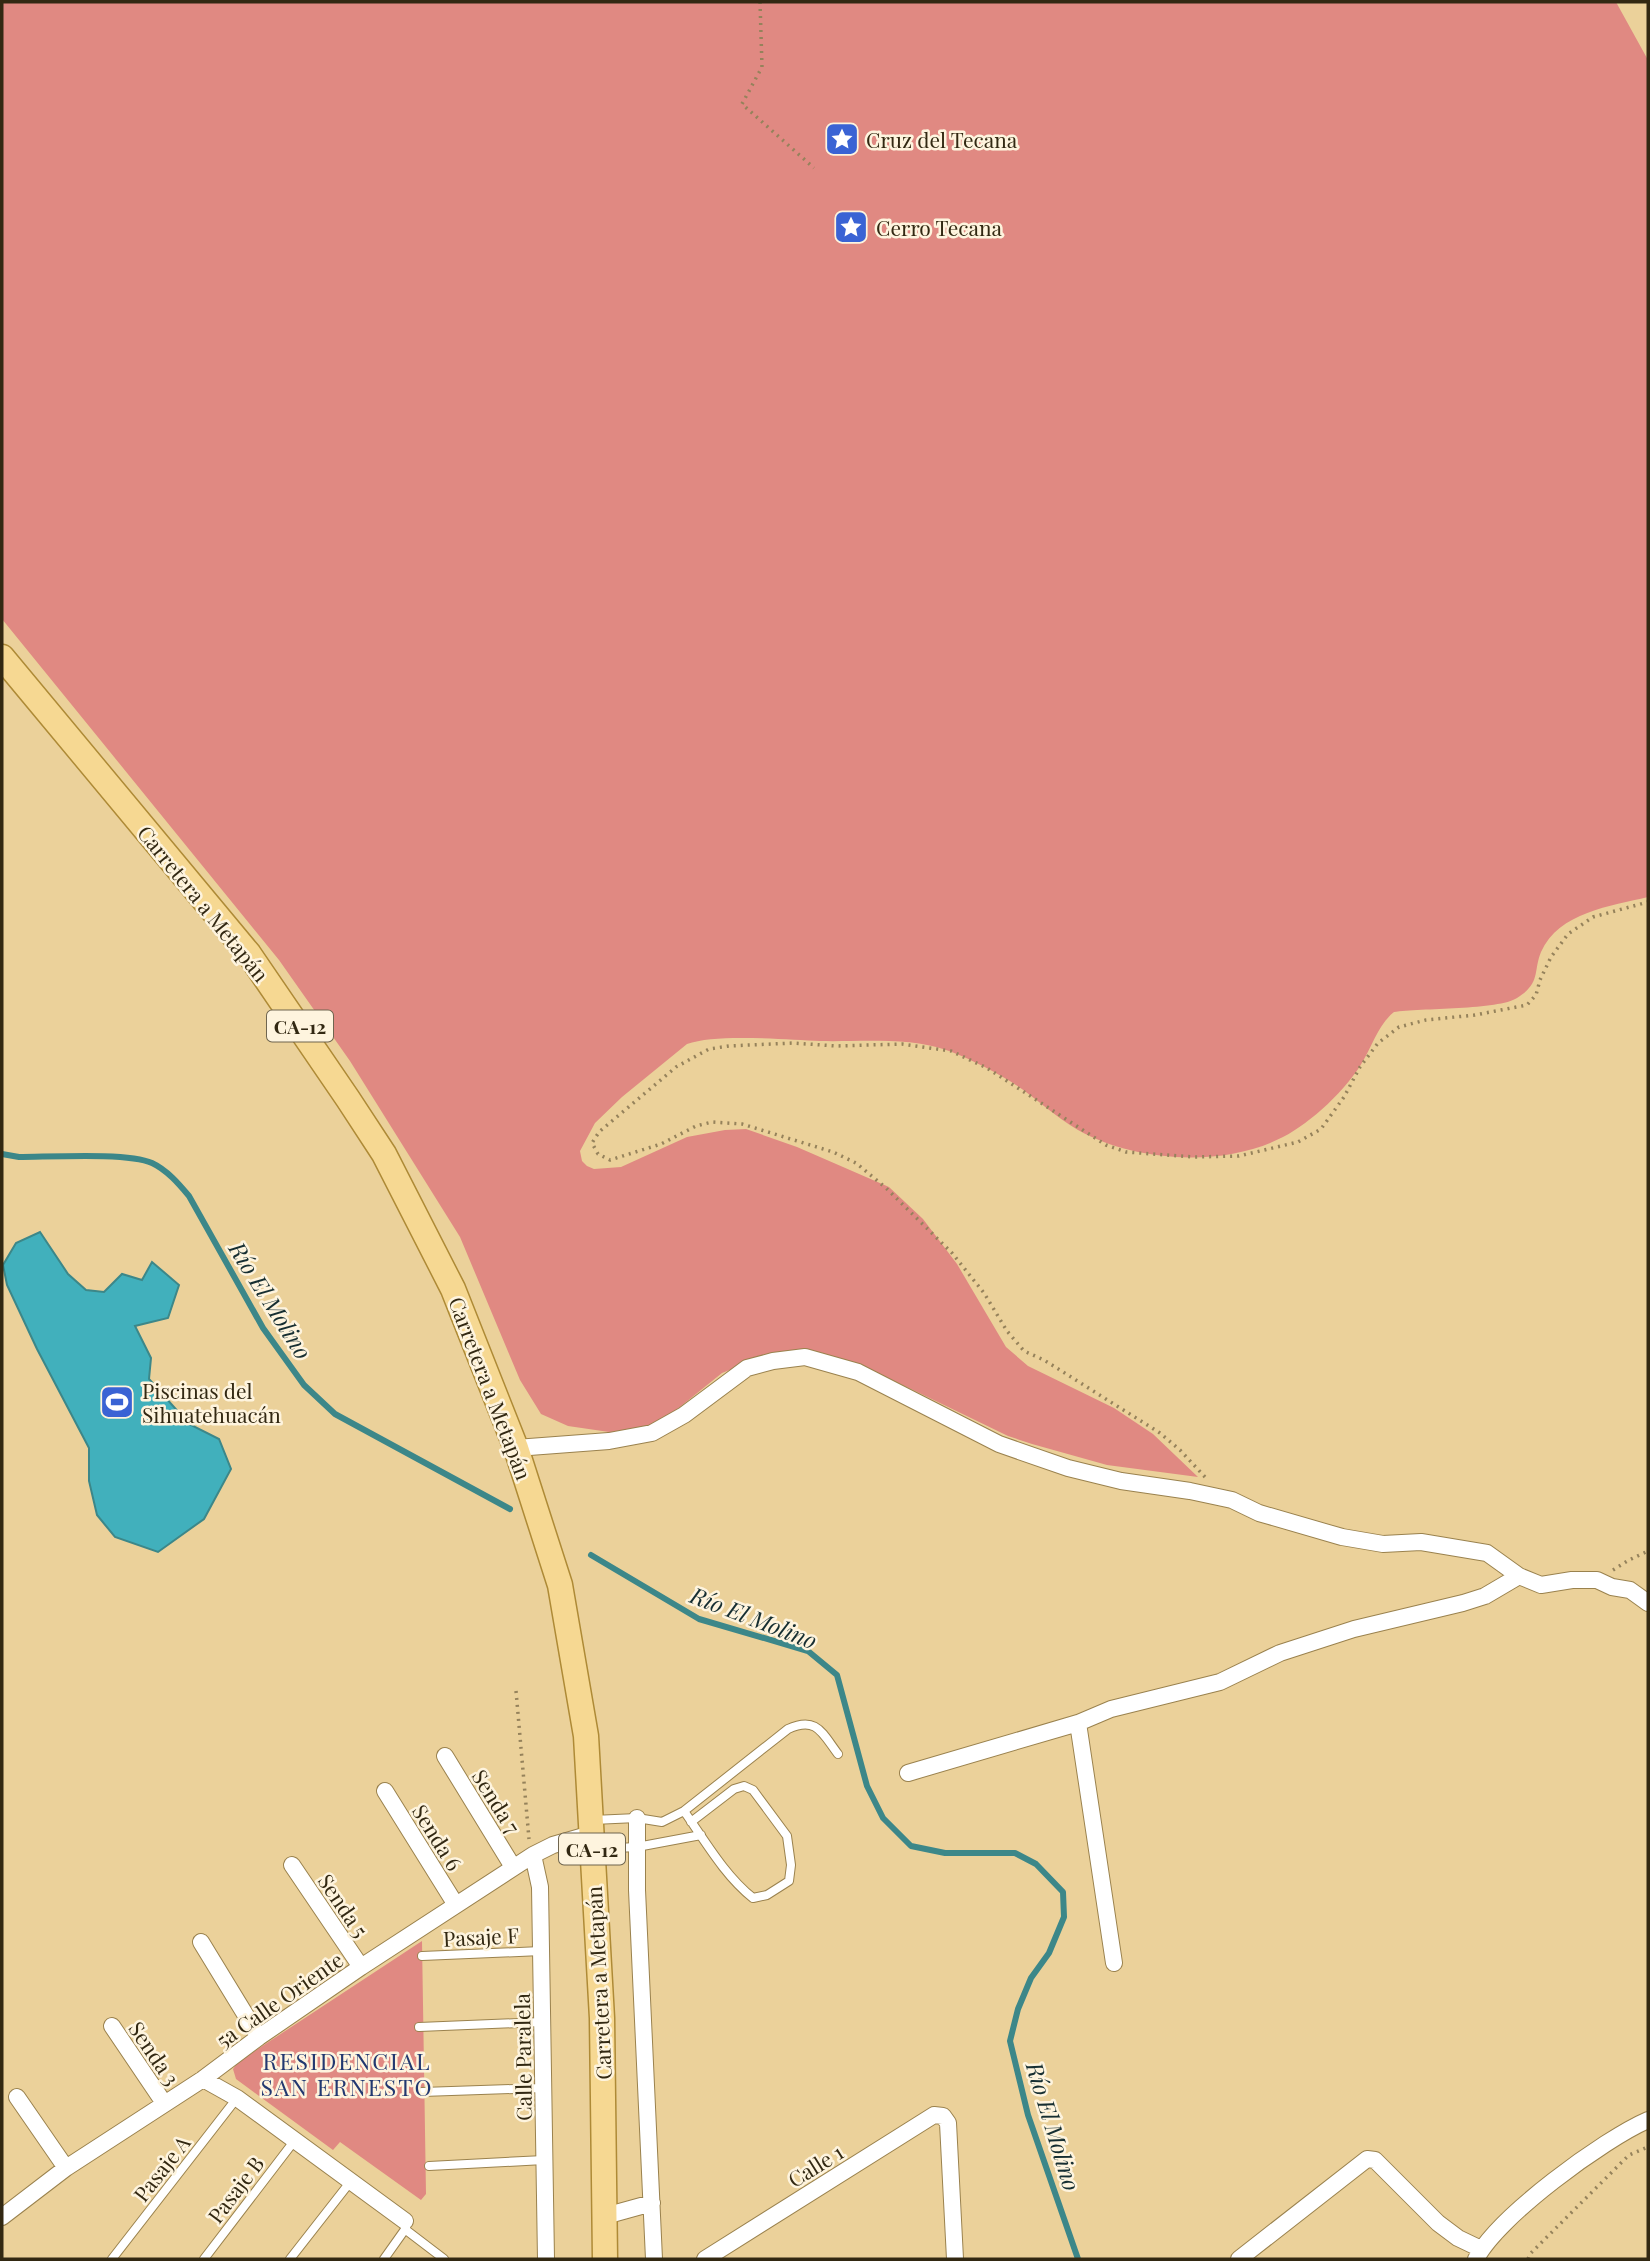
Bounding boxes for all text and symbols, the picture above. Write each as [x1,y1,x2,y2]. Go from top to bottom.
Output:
place icon: Cruz del Tecana [823,120,861,158]
place label: Cruz del Tecana [866,125,1018,153]
place icon: Cerro Tecana [832,208,870,246]
place label: Cerro Tecana [876,213,1003,241]
street label: Carretera a Metapán [132,819,276,987]
road number: CA-12 [267,1010,333,1042]
water label: Río El Molino [222,1235,319,1365]
street label: Carretera a Metapán [443,1293,539,1484]
place label: Piscinas del Sihuatehuacán [142,1376,281,1428]
sports icon: Piscinas del Sihuatehuacán [98,1383,136,1421]
water label: Río El Molino [685,1578,822,1655]
street label: Senda 7 [466,1764,528,1839]
street label: Senda 6 [407,1799,469,1875]
road number: CA-12 [559,1834,625,1865]
street label: Senda 5 [313,1868,375,1942]
street label: Carretera a Metapán [579,1885,617,2080]
street label: Pasaje F [442,1920,520,1952]
street label: 5a Calle Oriente [210,1945,348,2053]
street label: Calle Paralela [507,1992,537,2121]
street label: Senda 3 [123,2015,187,2091]
district label: RESIDENCIAL SAN ERNESTO [260,2045,434,2102]
water label: Río El Molino [1019,2057,1088,2194]
street label: Pasaje A [126,2129,196,2207]
street label: Calle 1 [782,2137,848,2193]
street label: Pasaje B [201,2150,269,2228]

